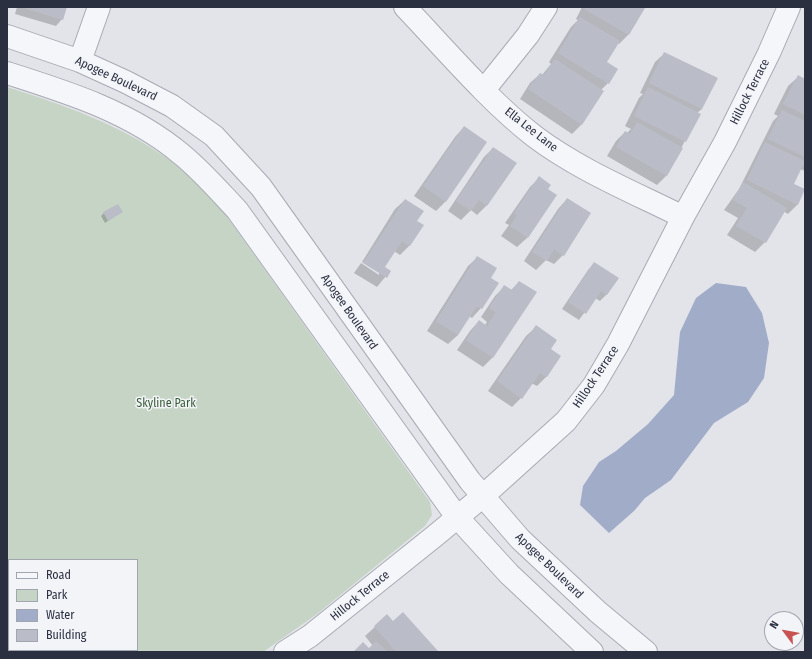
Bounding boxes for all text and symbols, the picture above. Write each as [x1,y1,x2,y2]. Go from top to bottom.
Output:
street label: Apogee Boulevard [73,54,159,104]
street label: Hillock Terrace [727,57,773,127]
street label: Ella Lee Lane [502,105,560,155]
street label: Apogee Boulevard [318,272,380,352]
street label: Hillock Terrace [570,343,622,411]
park label: Skyline Park [136,397,196,411]
street label: Apogee Boulevard [512,530,586,602]
legend [8,559,138,651]
text: Road [46,568,71,582]
street label: Hillock Terrace [328,568,392,624]
text: Park [46,588,67,602]
text: Water [46,608,74,622]
north arrow [764,611,804,651]
text: N [767,619,782,631]
text: Building [46,628,86,642]

